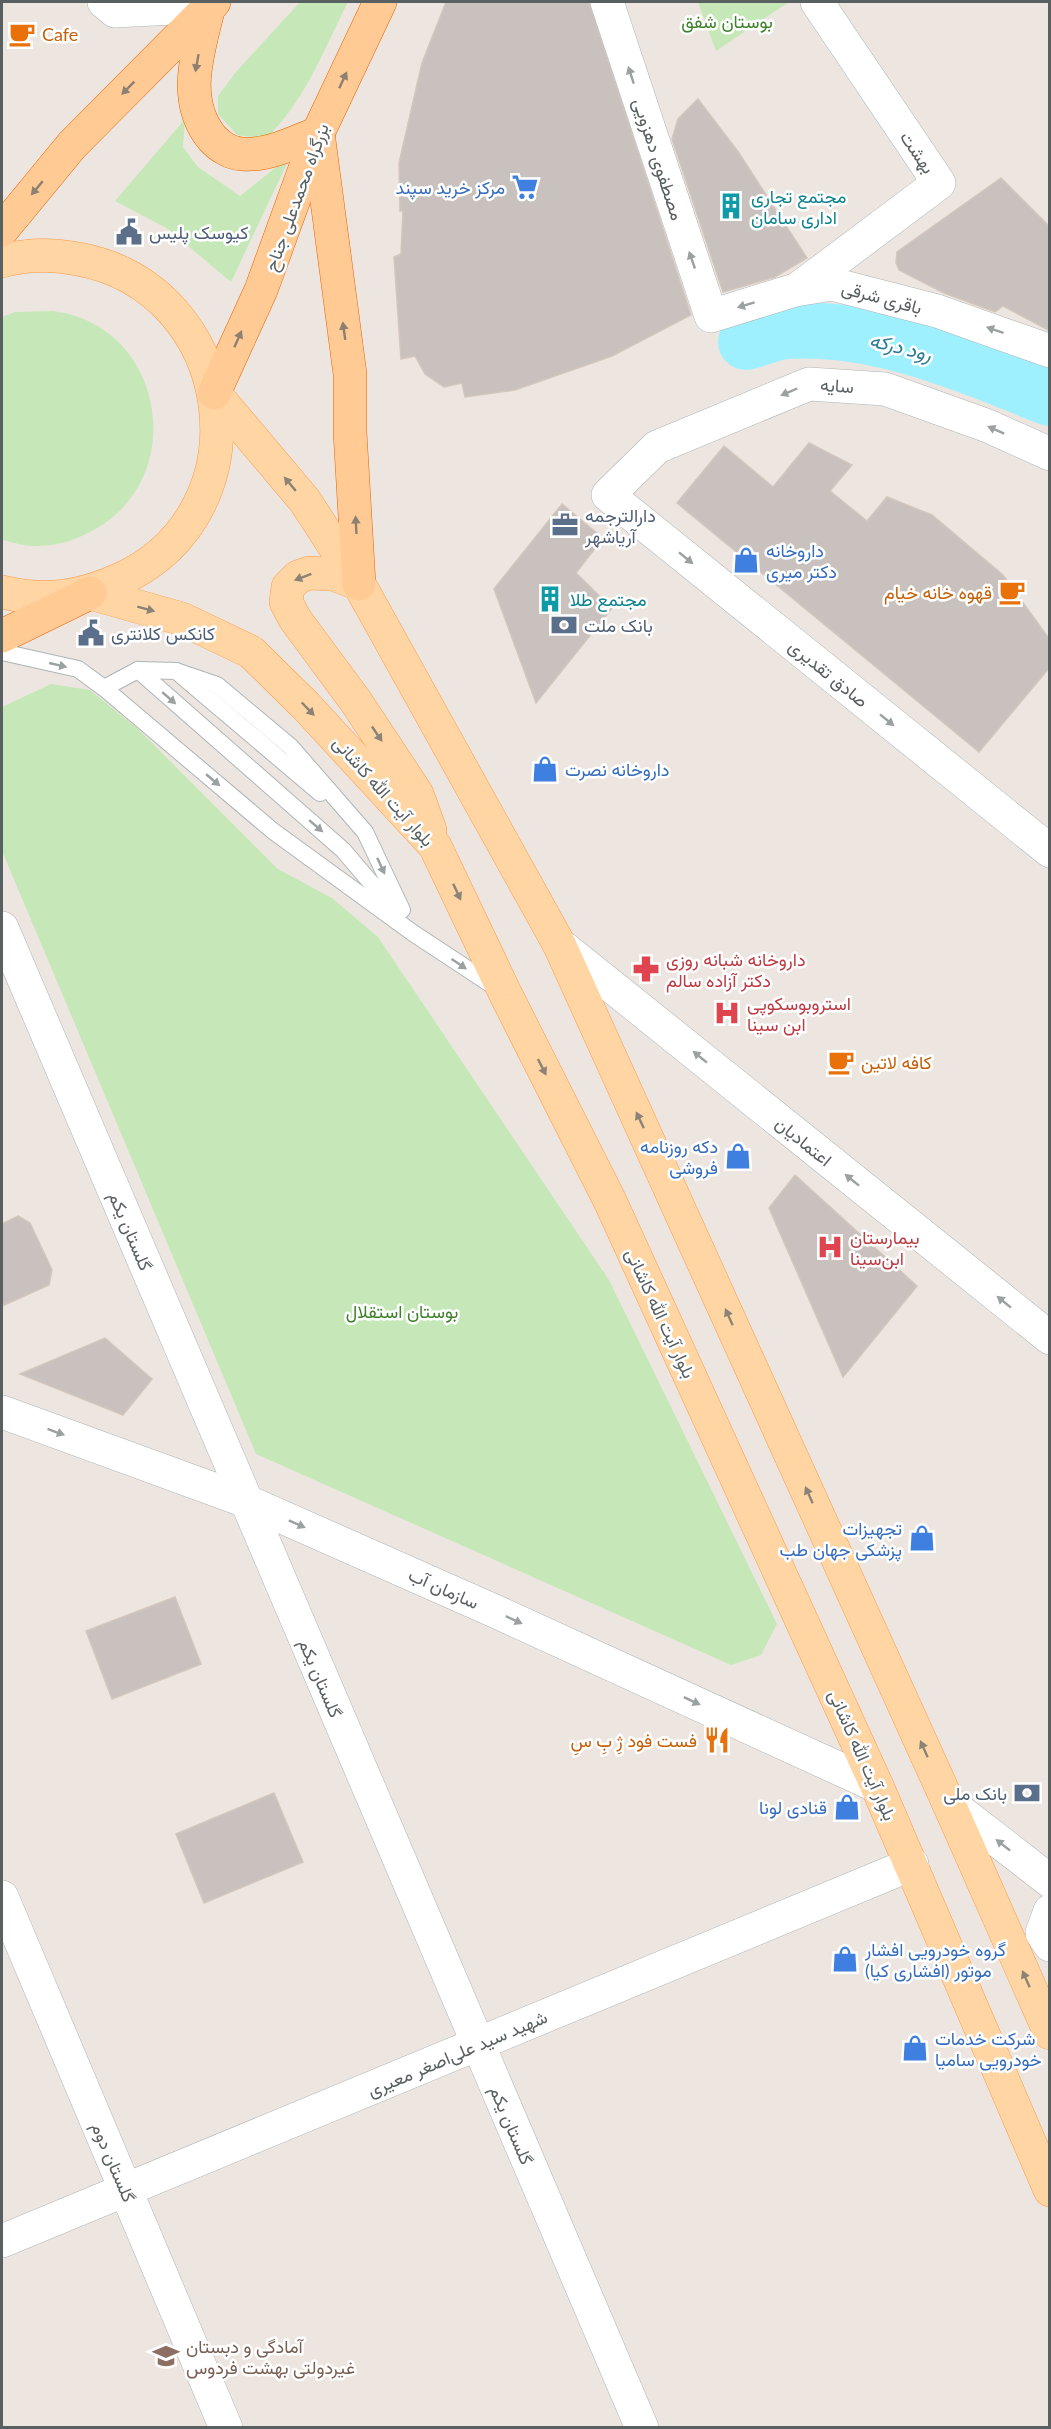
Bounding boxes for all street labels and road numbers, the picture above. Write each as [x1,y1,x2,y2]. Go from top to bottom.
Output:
street label: مصطفوی دهزویی [628,95,689,223]
street label: بزرگراه محمدعلی جناح [259,120,335,274]
street label: بهشت [895,127,940,178]
street label: باقری شرقی [839,276,925,319]
street label: سایه [819,373,855,397]
street label: صادق تقدیری [784,634,873,712]
street label: بلوار آیت الله کاشانی [328,731,439,851]
street label: اعتمادیان [771,1112,837,1170]
street label: گلستان یکم [103,1188,157,1275]
street label: بلوار آیت الله کاشانی [620,1245,701,1382]
street label: سازمان آب [405,1563,483,1614]
street label: گلستان یکم [293,1635,347,1722]
street label: بلوار آیت الله کاشانی [823,1686,902,1824]
street label: شهید سید علی‌اصغر معیری [364,2005,551,2102]
street label: گلستان یکم [484,2082,538,2169]
street label: گلستان دوم [86,2119,141,2206]

